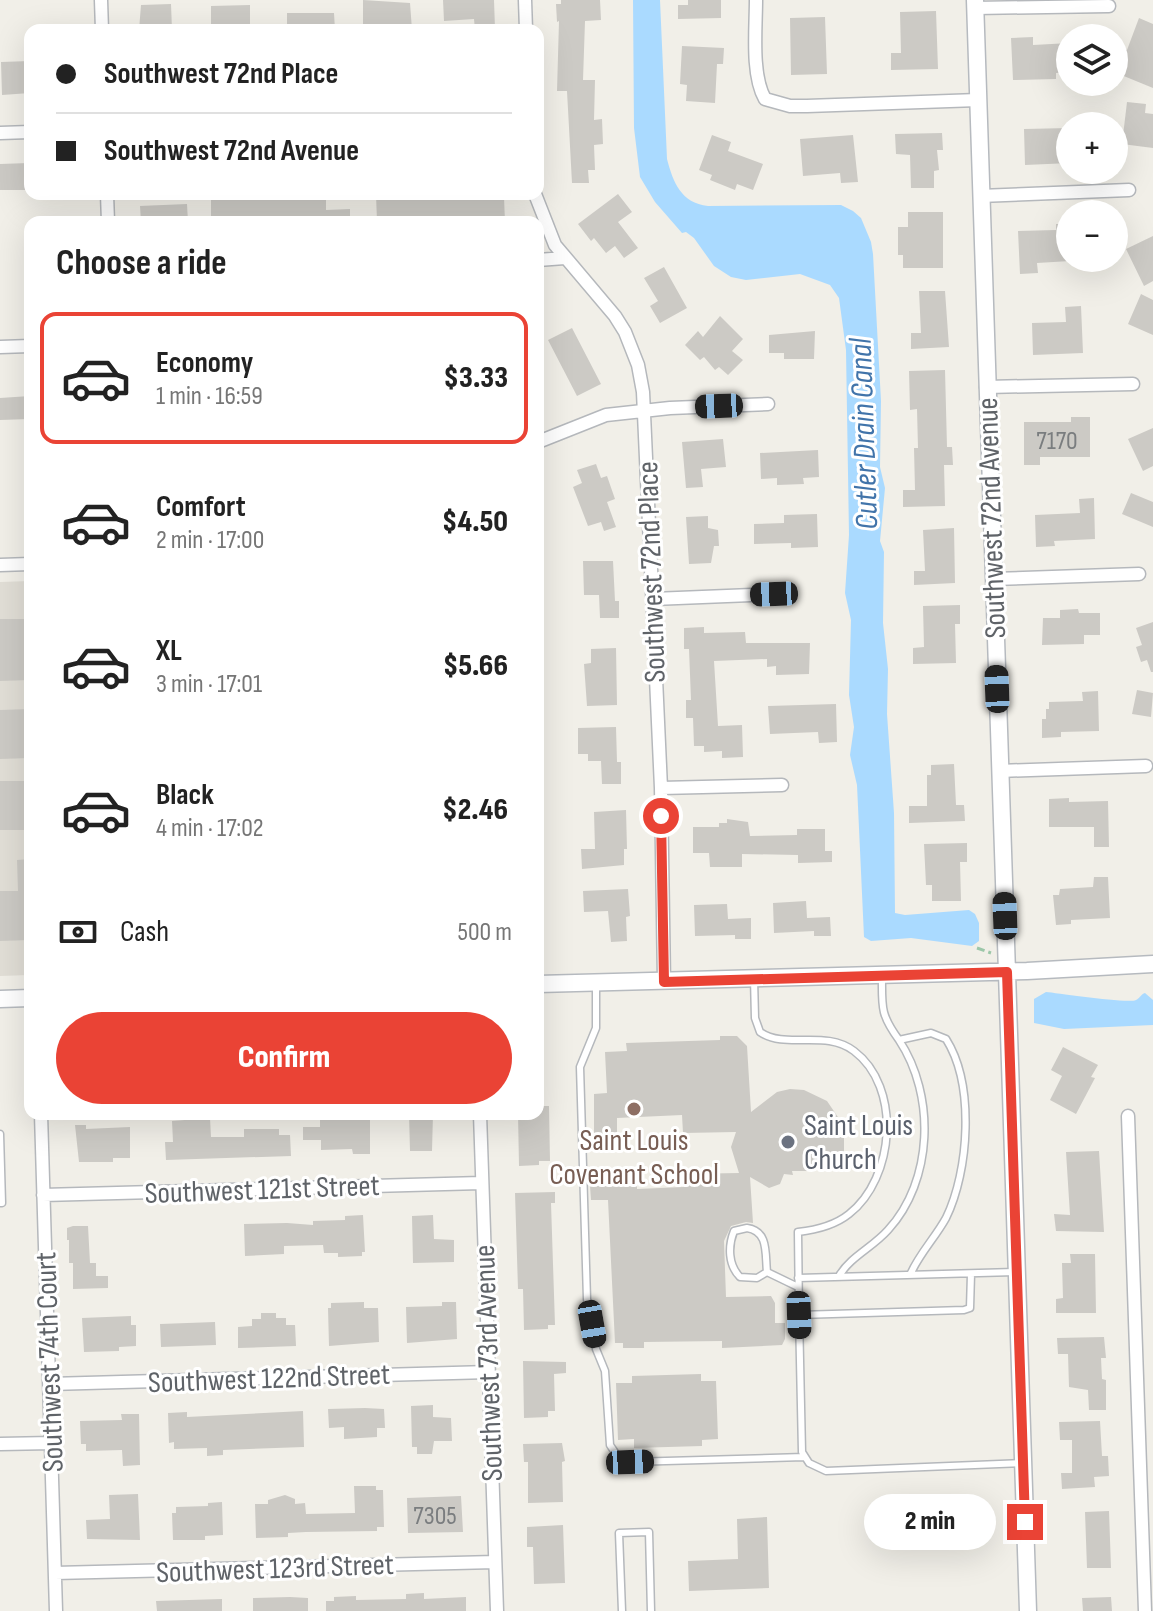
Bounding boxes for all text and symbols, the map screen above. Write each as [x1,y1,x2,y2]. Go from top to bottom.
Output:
map controls [1056,24,1128,272]
button: layers [1056,24,1128,96]
text: Southwest 72nd Place [104,56,338,92]
button: + [1056,112,1128,184]
text: Southwest 72nd Avenue [104,133,359,169]
button: − [1056,200,1128,272]
text: Choose a ride [56,242,227,285]
water label: Cutler Drain Canal [842,336,887,530]
icon: car [60,342,132,414]
text: Economy [156,345,253,381]
text: $3.33 [444,360,508,396]
text: 1 min · 16:59 [156,381,263,412]
car [695,393,743,419]
street label: Southwest 72nd Avenue [970,397,1014,639]
house number: 7170 [1036,426,1078,457]
street label: Southwest 72nd Place [630,461,674,683]
icon: car [60,486,132,558]
text: Comfort [156,489,246,525]
text: $4.50 [442,504,508,540]
text: 2 min · 17:00 [156,525,264,556]
car [750,581,798,607]
icon: car [60,630,132,702]
text: XL [156,633,182,669]
text: $5.66 [443,648,508,684]
car [984,665,1010,713]
text: 3 min · 17:01 [156,669,262,700]
icon: car [60,774,132,846]
text: Black [156,777,214,813]
text: $2.46 [442,792,508,828]
route start [643,798,679,834]
text: 4 min · 17:02 [156,813,264,844]
car [992,892,1018,940]
icon: cash [56,910,100,954]
text: Cash [120,914,169,950]
text: 500 m [458,917,512,948]
button: Confirm [56,1012,512,1104]
marker: Saint Louis Covenant School [625,1100,643,1118]
place label: Saint Louis Church [804,1108,913,1178]
place label: Saint Louis Covenant School [549,1123,719,1193]
marker: Saint Louis Church [779,1133,797,1151]
street label: Southwest 121st Street [144,1168,380,1212]
street label: Southwest 73rd Avenue [467,1244,511,1482]
street label: Southwest 74th Court [28,1251,72,1473]
car [786,1291,812,1339]
car [576,1298,608,1350]
street label: Southwest 122nd Street [147,1357,391,1401]
car [606,1449,654,1475]
callout: 2 min [865,1494,997,1550]
house number: 7305 [413,1501,457,1532]
route end [1007,1504,1043,1540]
text: 2 min [905,1506,955,1537]
street label: Southwest 123rd Street [156,1547,394,1591]

